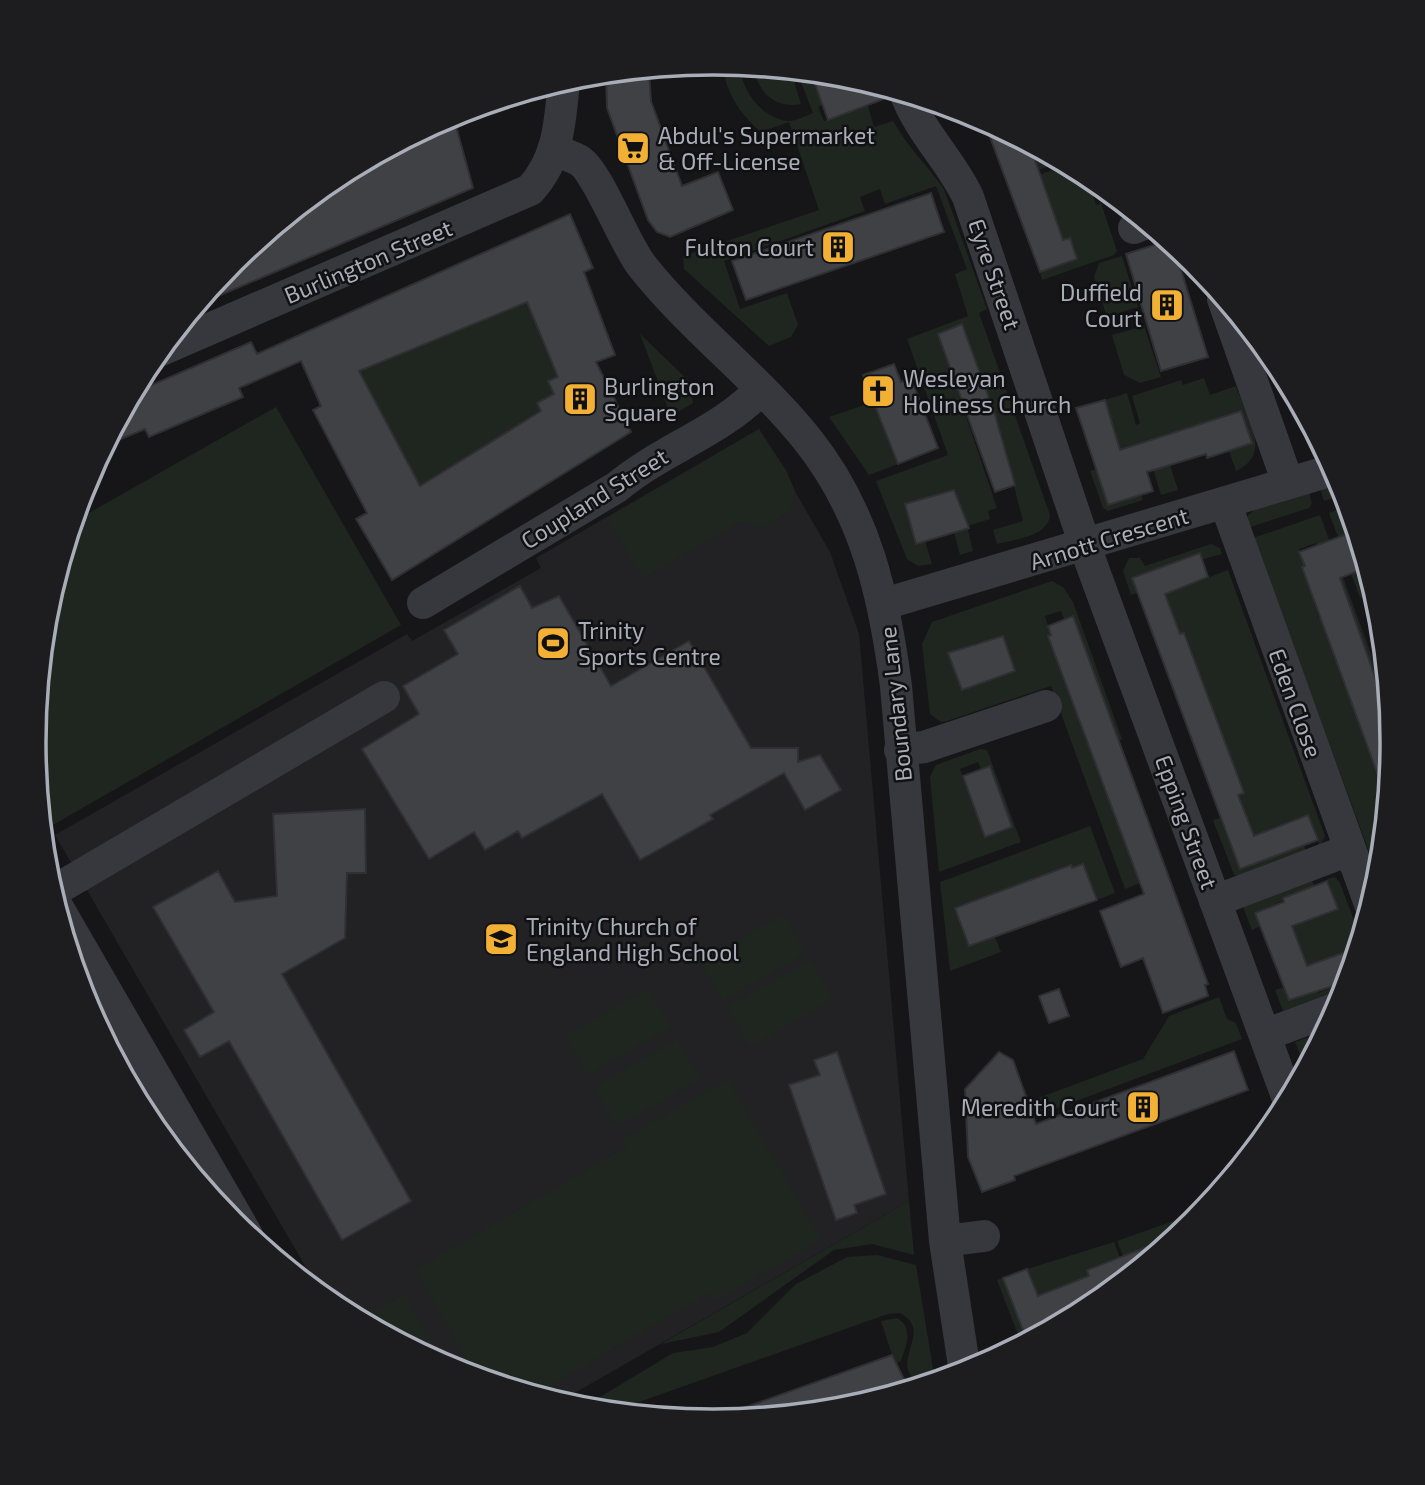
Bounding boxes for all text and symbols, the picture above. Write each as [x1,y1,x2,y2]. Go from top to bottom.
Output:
place label: Abdul's Supermarket & Off-License [658,121,875,175]
supermarket icon: Abdul's Supermarket & Off-License [614,129,652,167]
street label: Burlington Street [280,213,456,309]
street label: Eyre Street [963,215,1027,333]
building icon: Fulton Court [819,228,857,266]
place label: Fulton Court [685,233,814,261]
place label: Duffield Court [1060,278,1142,332]
building icon: Duffield Court [1148,286,1186,324]
place label: Wesleyan Holiness Church [903,364,1071,418]
place label: Burlington Square [604,372,715,426]
church icon: Wesleyan Holiness Church [859,372,897,410]
building icon: Burlington Square [561,380,599,418]
street label: Coupland Street [515,442,673,554]
street label: Arnott Crescent [1026,501,1192,575]
place label: Trinity Sports Centre [578,616,721,670]
sports icon: Trinity Sports Centre [534,624,572,662]
street label: Boundary Lane [873,625,917,783]
street label: Eden Close [1263,645,1329,761]
street label: Epping Street [1150,751,1224,893]
place label: Trinity Church of England High School [526,912,739,966]
school or university icon: Trinity Church of England High School [482,920,520,958]
building icon: Meredith Court [1124,1088,1162,1126]
place label: Meredith Court [961,1093,1118,1121]

